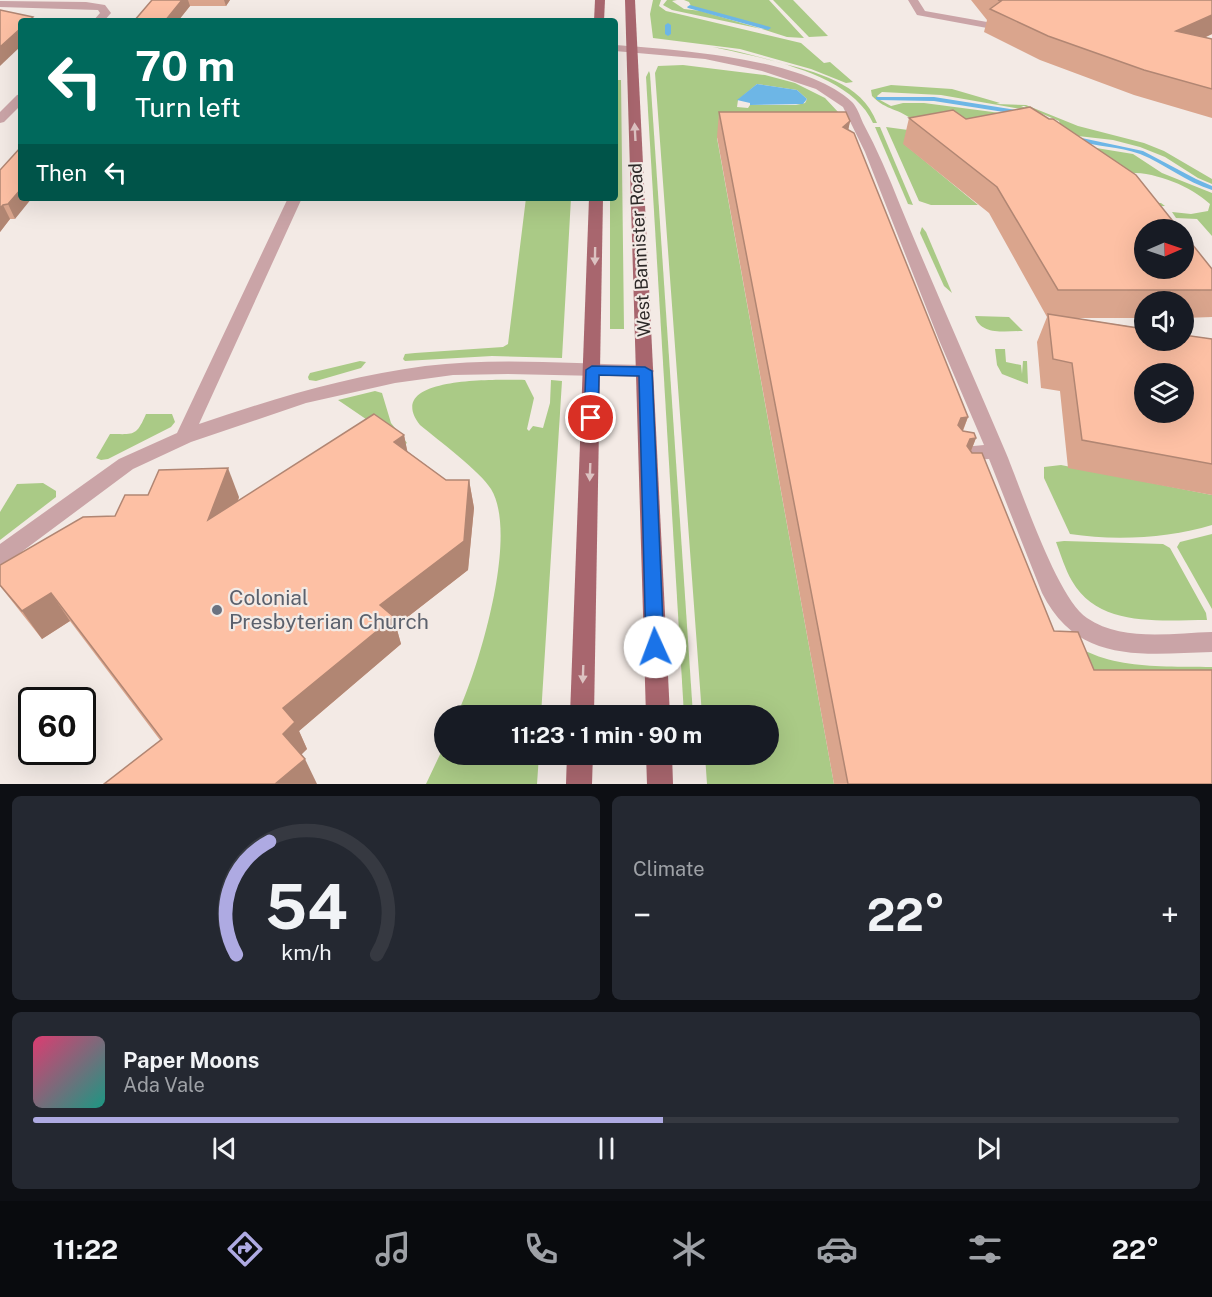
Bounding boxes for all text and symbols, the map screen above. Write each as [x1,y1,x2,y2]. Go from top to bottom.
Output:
text: 70 m [135,41,235,90]
icon: left [36,42,114,120]
text: Turn left [135,91,241,123]
one-way arrow [630,123,639,142]
icon: left [99,156,132,189]
text: Then [36,160,87,186]
street label: West Bannister Road [624,163,655,337]
north arrow [1134,219,1194,279]
map controls [1134,219,1194,423]
one-way arrow [590,247,599,266]
button: sound [1134,291,1194,351]
button: layers [1134,363,1194,423]
pin [565,392,616,443]
icon: arrive [574,401,607,434]
one-way arrow [585,463,594,482]
place label: Colonial Presbyterian Church [229,585,429,634]
marker: Colonial Presbyterian Church [210,603,224,617]
position arrow [623,615,687,679]
one-way arrow [579,665,588,684]
speed limit sign: 60 [18,687,96,765]
text: 11:23 · 1 min · 90 m [511,722,702,748]
text: Climate [633,857,705,881]
text: 54 [264,870,348,943]
text: 22° [867,888,945,941]
text: − [633,896,651,934]
text: + [1161,896,1179,934]
text: km/h [281,940,331,965]
text: Paper Moons [123,1047,259,1073]
text: Ada Vale [123,1073,205,1097]
icon: previous [208,1132,241,1165]
icon: pause [590,1132,623,1165]
icon: next [972,1132,1005,1165]
icon: directions [224,1228,266,1270]
icon: music [372,1228,414,1270]
icon: phone [520,1228,562,1270]
icon: climate [668,1228,710,1270]
icon: car [816,1228,858,1270]
icon: filters [964,1228,1006,1270]
text: 11:22 [53,1233,118,1265]
text: 22° [1112,1233,1159,1265]

